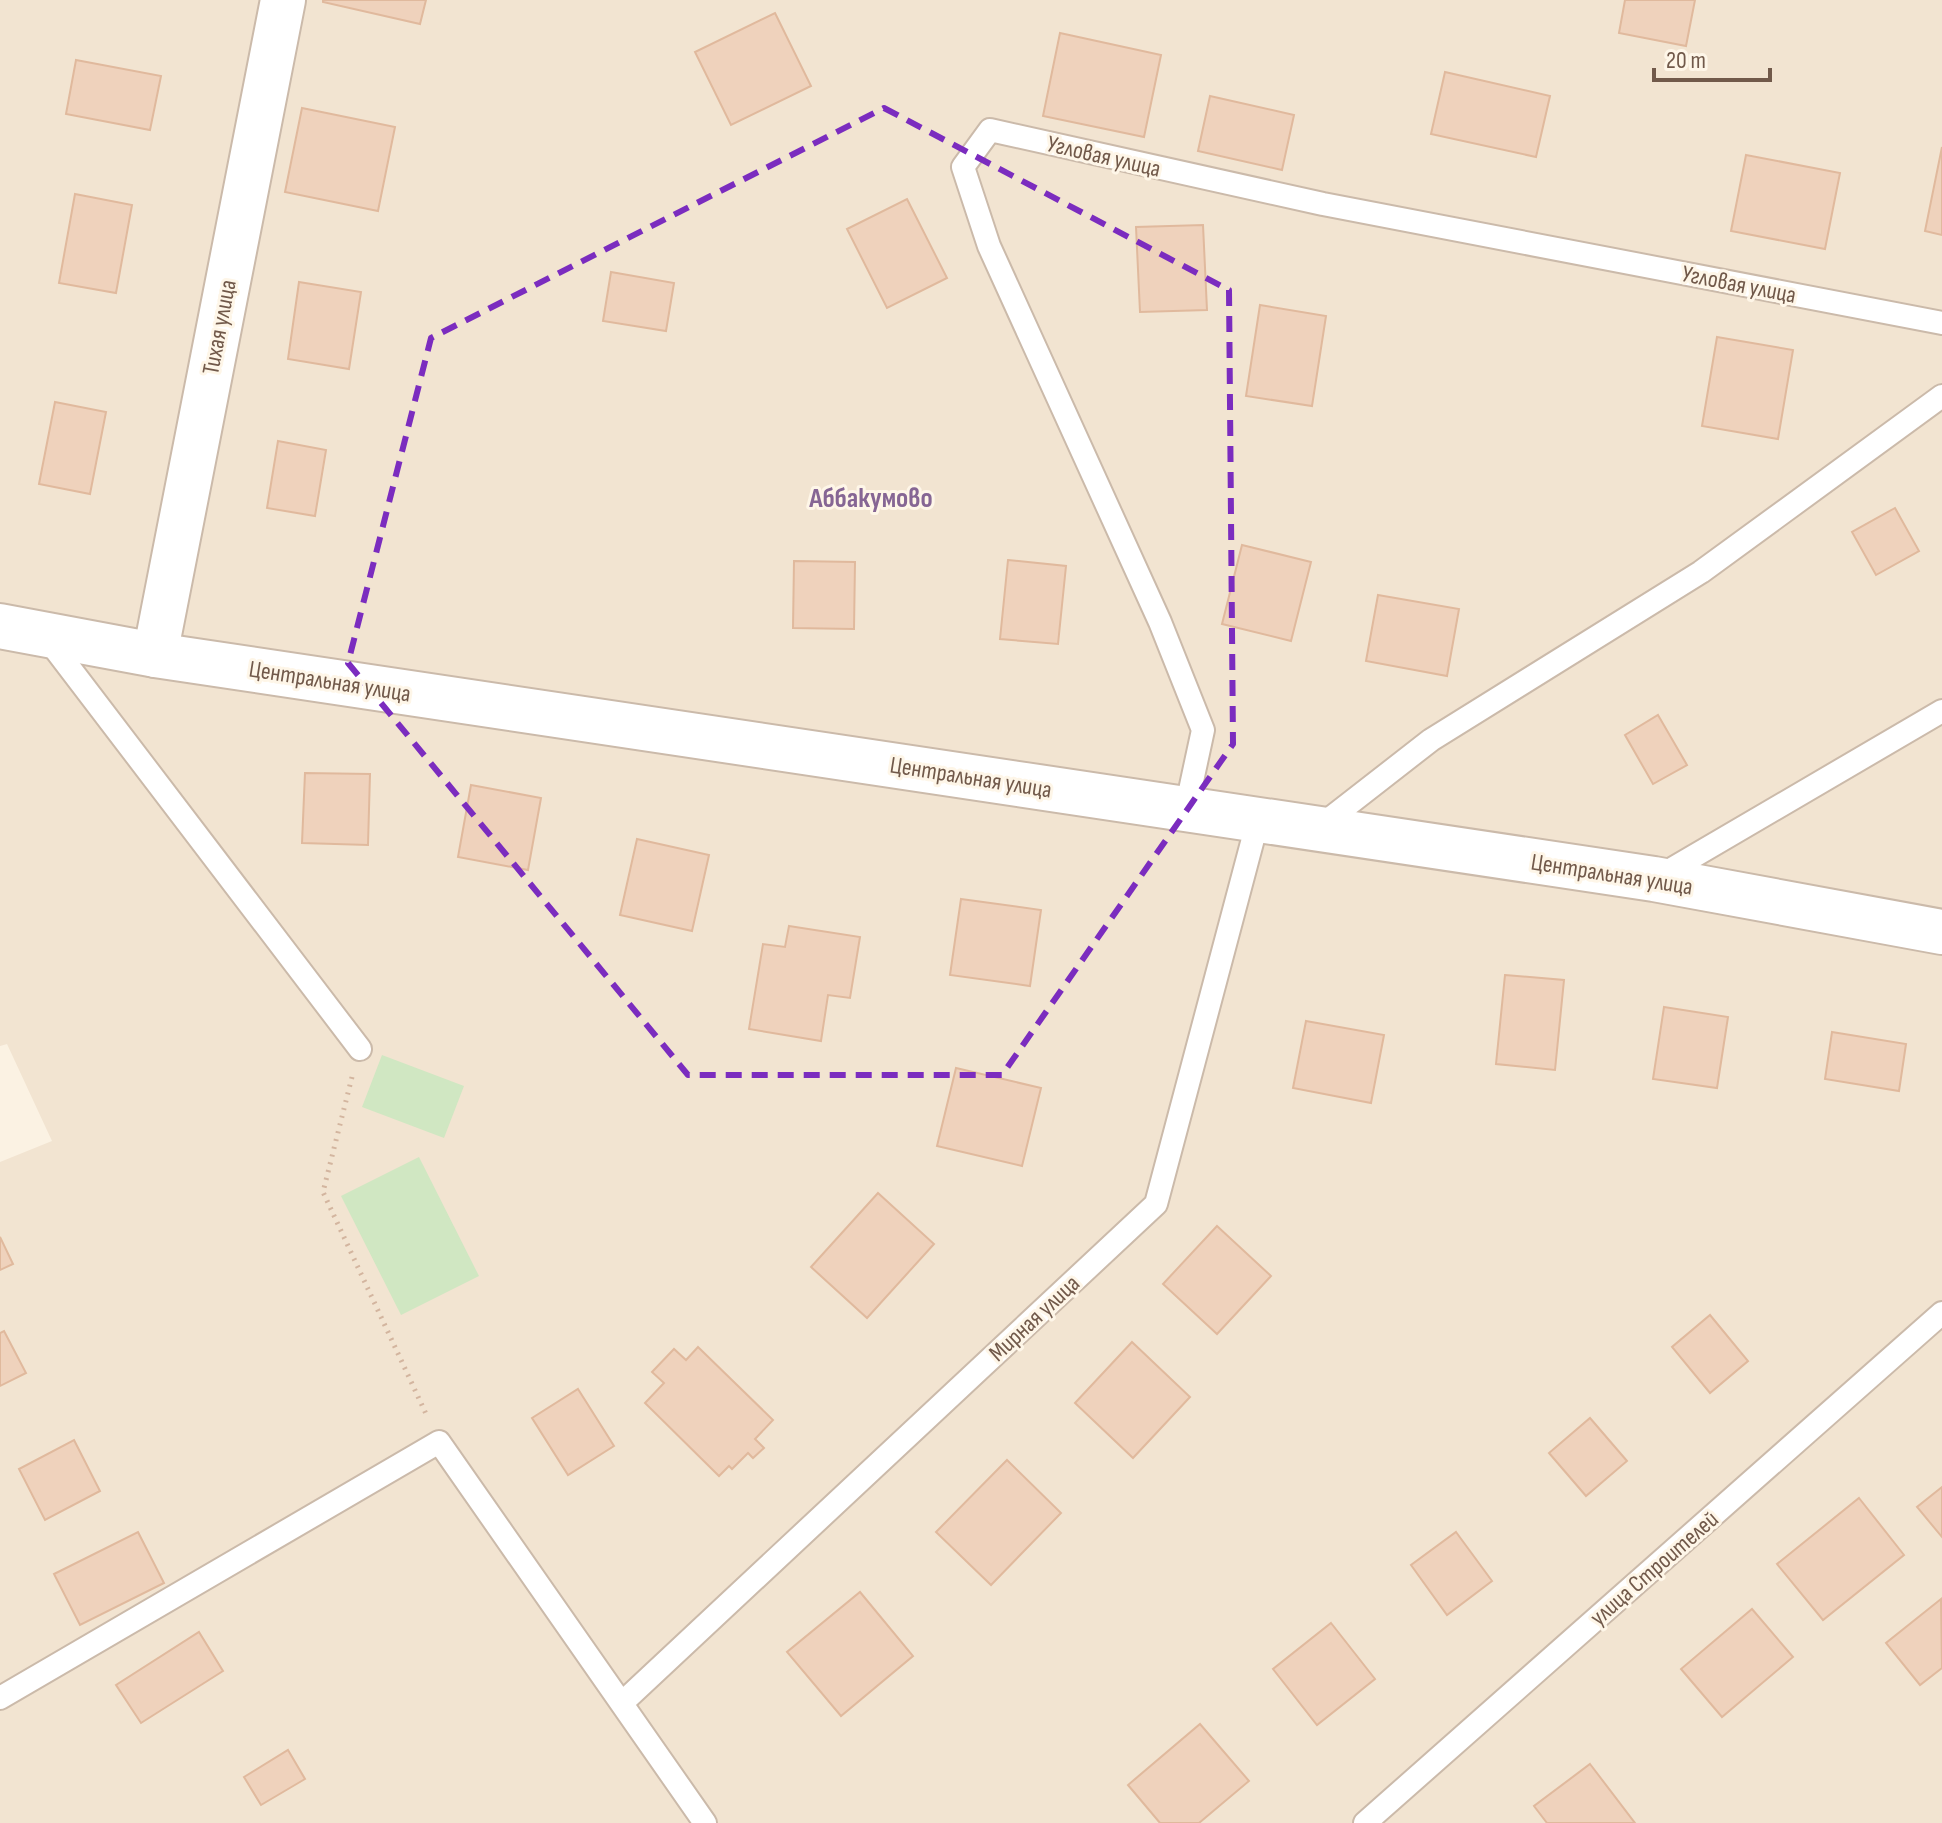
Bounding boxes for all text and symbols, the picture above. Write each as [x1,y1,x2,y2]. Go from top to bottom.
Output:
scale bar [1654,32,1770,82]
text: 20 m [1666,46,1706,75]
street label: Угловая улица [1044,129,1164,184]
street label: Угловая улица [1679,259,1798,310]
street label: Тихая улица [196,277,243,377]
district label: Аббакумово [808,482,933,515]
street label: Центральная улица [247,654,413,709]
street label: Центральная улица [888,750,1054,805]
street label: Центральная улица [1529,847,1695,902]
street label: Мирная улица [983,1269,1086,1368]
street label: улица Строителей [1584,1505,1724,1632]

